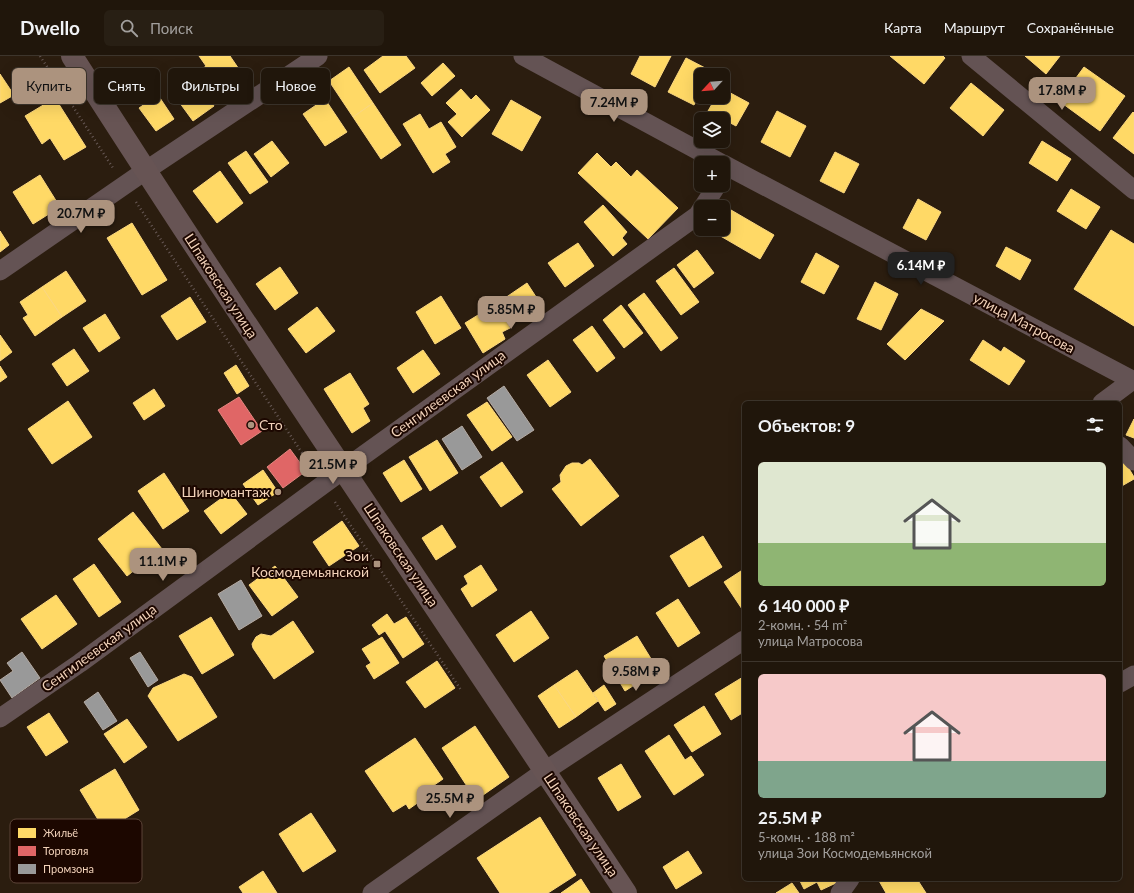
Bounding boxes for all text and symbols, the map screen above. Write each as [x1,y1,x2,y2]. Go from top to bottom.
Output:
search box [104,10,384,46]
text: Dwello [20,16,80,39]
icon: search [118,17,140,39]
text: Поиск [150,19,193,37]
text: Карта [884,19,922,36]
text: Маршрут [944,19,1005,36]
text: Сохранённые [1027,19,1114,36]
chip: Купить [12,68,86,104]
chip: Снять [94,68,160,104]
chip: Фильтры [168,68,253,104]
chip: Новое [261,68,330,104]
north arrow [694,68,730,104]
map controls [694,68,730,236]
pin: 17.8M ₽ [1025,77,1099,111]
text: 17.8M ₽ [1038,82,1086,98]
pin: 7.24M ₽ [577,89,651,123]
text: 7.24M ₽ [590,94,638,110]
button: layers [694,112,730,148]
button: + [694,156,730,192]
pin: 20.7M ₽ [44,200,118,234]
button: − [694,200,730,236]
text: 20.7M ₽ [57,205,105,221]
street label: Шпаковская улица [181,230,262,341]
pin: 6.14M ₽ [884,252,958,286]
text: 6.14M ₽ [897,257,945,273]
street label: улица Матросова [971,289,1078,357]
pin: 5.85M ₽ [474,296,548,330]
text: 5.85M ₽ [487,301,535,317]
street label: Сенгилеевская улица [387,346,508,441]
icon: filters [1084,414,1106,436]
text: Объектов: 9 [758,415,855,436]
place label: Сто [259,416,283,433]
marker: Сто [246,420,256,430]
pin: 21.5M ₽ [296,451,370,485]
text: 21.5M ₽ [309,456,357,472]
place label: Шиномантаж [181,483,270,500]
marker: Шиномантаж [273,487,283,497]
icon: home [896,488,968,560]
street label: Шпаковская улица [360,500,442,610]
place label: Зои Космодемьянской [251,547,369,580]
pin: 11.1M ₽ [126,548,200,582]
text: 11.1M ₽ [139,553,187,569]
marker: Зои Космодемьянской [372,559,382,569]
text: 6 140 000 ₽ [758,595,849,616]
street label: Сенгилеевская улица [38,600,159,695]
text: 2-комн. · 54 m² [758,617,847,633]
text: улица Матросова [758,633,863,649]
pin: 9.58M ₽ [599,658,673,692]
text: 9.58M ₽ [612,663,660,679]
icon: home [896,700,968,772]
street label: Шпаковская улица [540,770,622,880]
pin: 25.5M ₽ [413,785,487,819]
text: 25.5M ₽ [426,790,474,806]
text: 25.5M ₽ [758,807,822,828]
legend [10,819,142,883]
text: Жильё [43,826,78,839]
text: 5-комн. · 188 m² [758,829,855,845]
text: Торговля [43,844,88,857]
text: улица Зои Космодемьянской [758,845,932,861]
text: Промзона [43,862,94,875]

